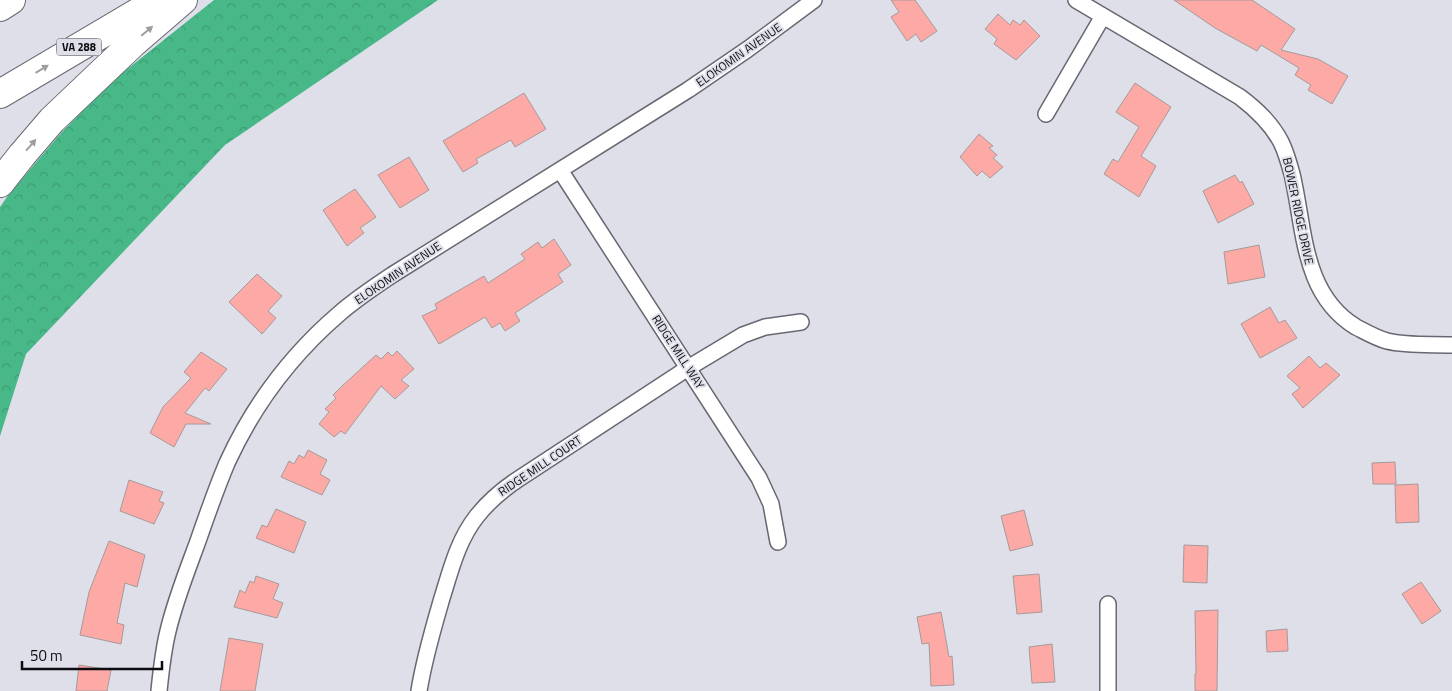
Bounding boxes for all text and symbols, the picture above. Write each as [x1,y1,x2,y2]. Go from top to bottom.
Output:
street label: ELOKOMIN AVENUE [692,18,786,91]
one-way arrow [140,25,152,37]
road number: VA 288 [56,38,102,56]
one-way arrow [35,65,49,74]
one-way arrow [25,138,36,151]
street label: BOWER RIDGE DRIVE [1278,156,1319,267]
street label: ELOKOMIN AVENUE [350,236,445,309]
street label: RIDGE MILL WAY [647,311,710,393]
street label: RIDGE MILL COURT [494,430,586,501]
scale bar [22,638,162,670]
text: 50 m [30,644,63,667]

